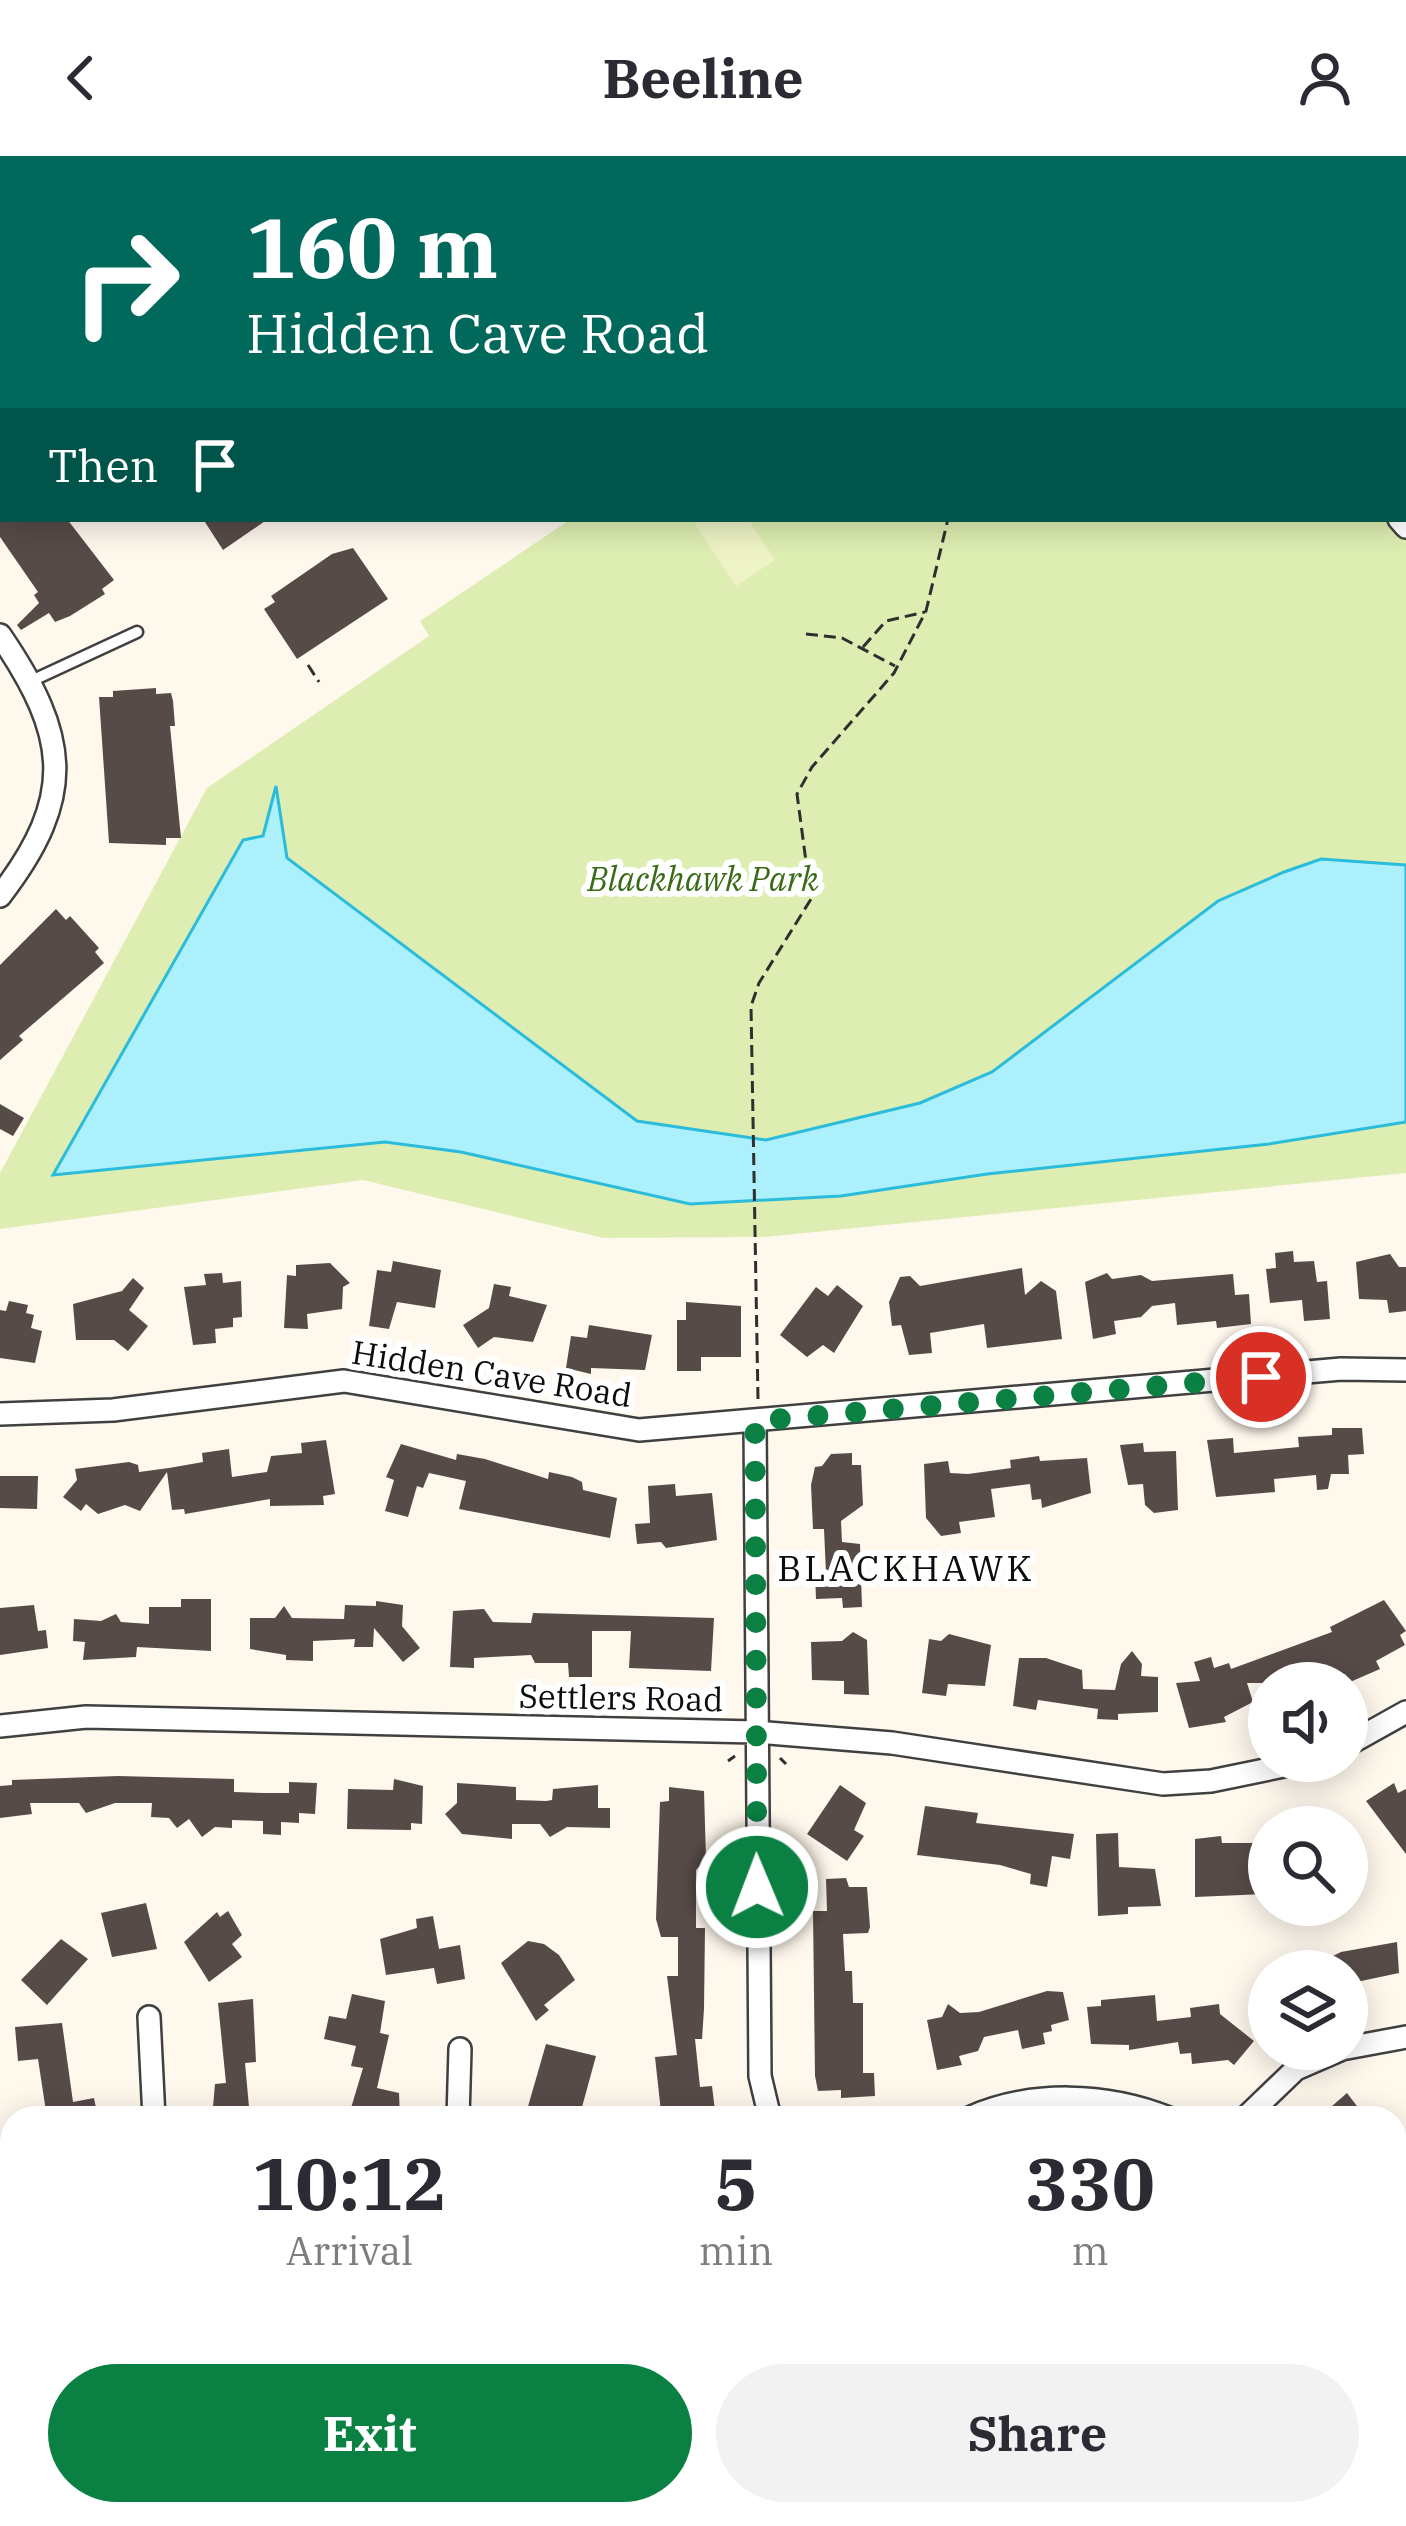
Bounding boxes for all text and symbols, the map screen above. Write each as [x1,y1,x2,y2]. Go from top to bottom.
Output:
text: Beeline [602,43,804,113]
icon: back [48,45,114,111]
icon: person [1292,45,1358,111]
text: 160 m [246,192,498,301]
icon: right [48,204,204,360]
text: Hidden Cave Road [246,298,709,368]
icon: arrive [182,432,248,498]
text: Then [48,436,158,494]
park label: Blackhawk Park [586,857,819,900]
pin [1210,1326,1312,1428]
street label: Hidden Cave Road [349,1330,635,1416]
icon: arrive [1228,1344,1294,1410]
district label: BLACKHAWK [777,1544,1035,1591]
map controls [1248,1662,1368,2070]
button: sound [1248,1662,1368,1782]
street label: Settlers Road [518,1674,724,1720]
button: search [1248,1806,1368,1926]
position arrow [694,1824,820,1950]
button: layers [1248,1950,1368,2070]
text: 10:12 [252,2136,447,2230]
text: 5 [714,2136,758,2230]
text: 330 [1025,2136,1155,2230]
text: Arrival [286,2225,413,2276]
text: min [699,2225,773,2276]
text: m [1072,2225,1109,2276]
button: Exit [48,2364,692,2502]
button: Share [716,2364,1359,2502]

